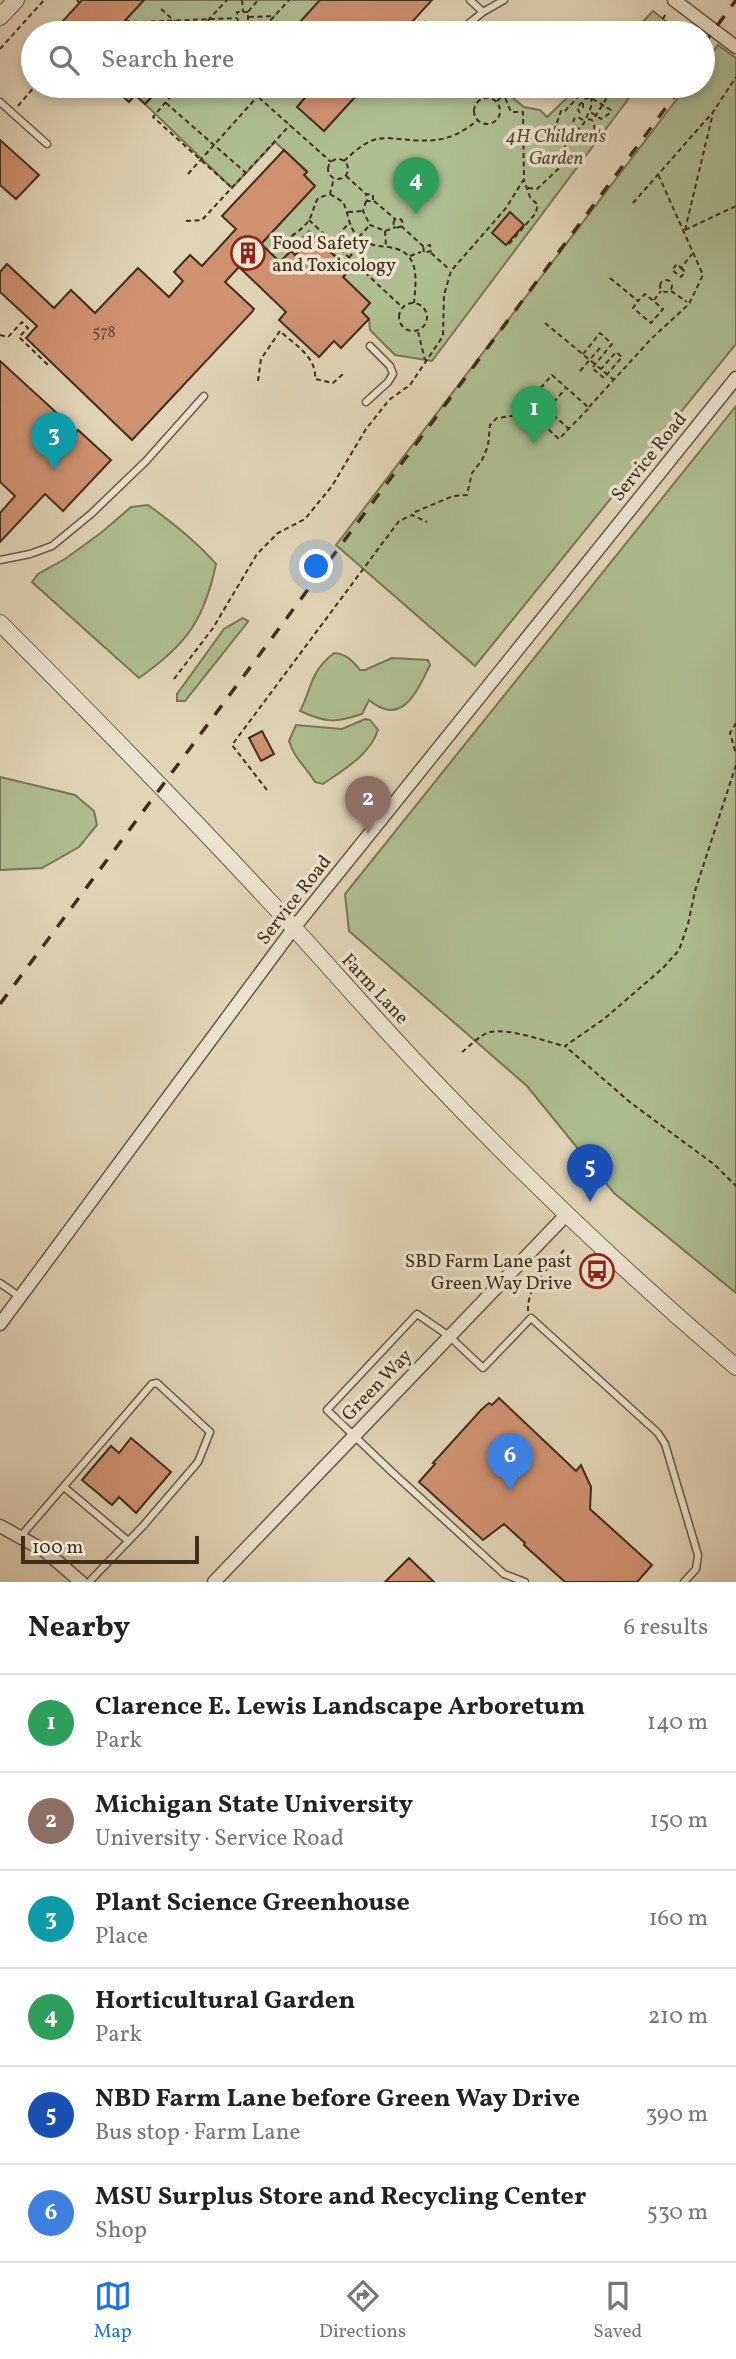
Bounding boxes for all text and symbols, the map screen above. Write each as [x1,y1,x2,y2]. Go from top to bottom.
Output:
search box [21,21,715,98]
icon: search [45,41,83,79]
text: Search here [101,42,234,78]
park label: 4H Children's Garden [506,124,606,172]
pin: 4 [393,157,439,215]
place label: Food Safety and Toxicology [272,231,396,279]
building icon: Food Safety and Toxicology [229,234,267,272]
house number: 578 [92,322,116,344]
pin: 1 [511,386,557,444]
street label: Service Road [606,407,693,507]
pin: 3 [31,412,77,470]
your location [299,549,333,583]
pin: 2 [345,776,391,834]
street label: Service Road [251,850,338,951]
street label: Farm Lane [335,948,414,1030]
pin: 5 [567,1144,613,1202]
place label: SBD Farm Lane past Green Way Drive [405,1249,572,1297]
bus stop icon: SBD Farm Lane past Green Way Drive [578,1252,616,1290]
street label: Green Way [336,1344,419,1427]
pin: 6 [487,1433,533,1491]
scale bar [21,1533,200,1565]
text: 100 m [32,1535,83,1561]
text: Nearby [28,1607,130,1649]
text: 6 results [624,1612,708,1644]
text: Clarence E. Lewis Landscape Arboretum [95,1689,585,1725]
text: 1 [46,1707,56,1739]
text: 140 m [647,1707,708,1739]
text: Park [95,1725,142,1757]
text: Michigan State University [95,1787,413,1823]
text: 2 [45,1805,57,1837]
text: 150 m [650,1805,708,1837]
text: University · Service Road [95,1823,344,1855]
text: Plant Science Greenhouse [95,1885,410,1921]
text: 3 [45,1903,57,1935]
text: 160 m [649,1903,708,1935]
text: Place [95,1921,148,1953]
text: Horticultural Garden [95,1983,355,2019]
text: 4 [44,2001,58,2033]
text: 210 m [648,2001,708,2033]
text: Park [95,2019,142,2051]
text: NBD Farm Lane before Green Way Drive [95,2081,580,2117]
text: 5 [45,2099,57,2131]
text: 390 m [645,2099,708,2131]
text: Bus stop · Farm Lane [95,2117,300,2149]
text: MSU Surplus Store and Recycling Center [95,2179,586,2215]
text: 6 [45,2197,57,2229]
text: 530 m [647,2197,708,2229]
text: Shop [95,2215,147,2247]
tab: Map [94,2277,132,2345]
tab: Directions [319,2277,406,2345]
tab: Saved [593,2277,642,2345]

